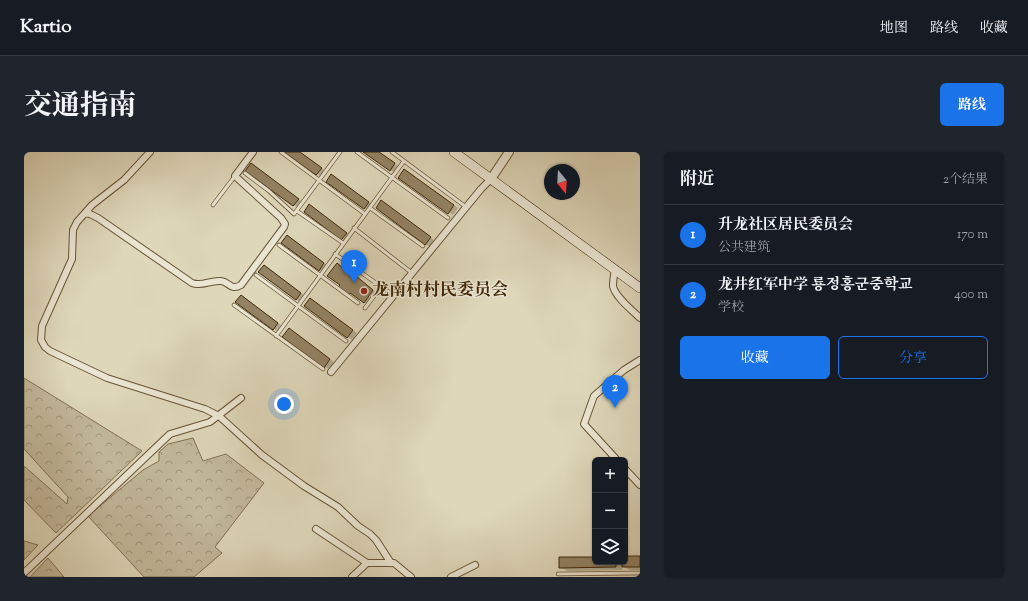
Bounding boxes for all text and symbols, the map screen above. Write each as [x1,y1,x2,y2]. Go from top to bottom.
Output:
text: Kartio [20,14,72,41]
text: 地图 [880,19,908,39]
text: 路线 [930,19,958,39]
text: 收藏 [980,19,1008,39]
button: 路线 [940,83,1004,126]
text: 交通指南 [24,87,136,127]
north arrow [544,164,580,200]
text: 附近 [680,168,714,192]
text: 2个结果 [943,171,988,189]
text: 升龙社区居民委员会 [718,215,853,236]
text: 1 [691,226,695,244]
text: 170 m [957,226,988,244]
text: 公共建筑 [718,239,770,257]
pin: 1 [341,250,367,283]
text: 龙井红军中学 룡정홍군중학교 [718,275,913,296]
place label: 龙南村村民委员会 [372,279,508,303]
marker: 龙南村村民委员会 [359,286,369,296]
text: 2 [690,286,696,304]
text: 400 m [954,286,988,304]
text: 学校 [718,299,744,317]
button: 收藏 [680,336,830,379]
button: 分享 [838,336,988,379]
pin: 2 [602,375,628,408]
your location [274,394,294,414]
map controls [592,457,628,565]
button: + [592,457,628,493]
button: − [592,493,628,529]
button: layers [592,529,628,565]

